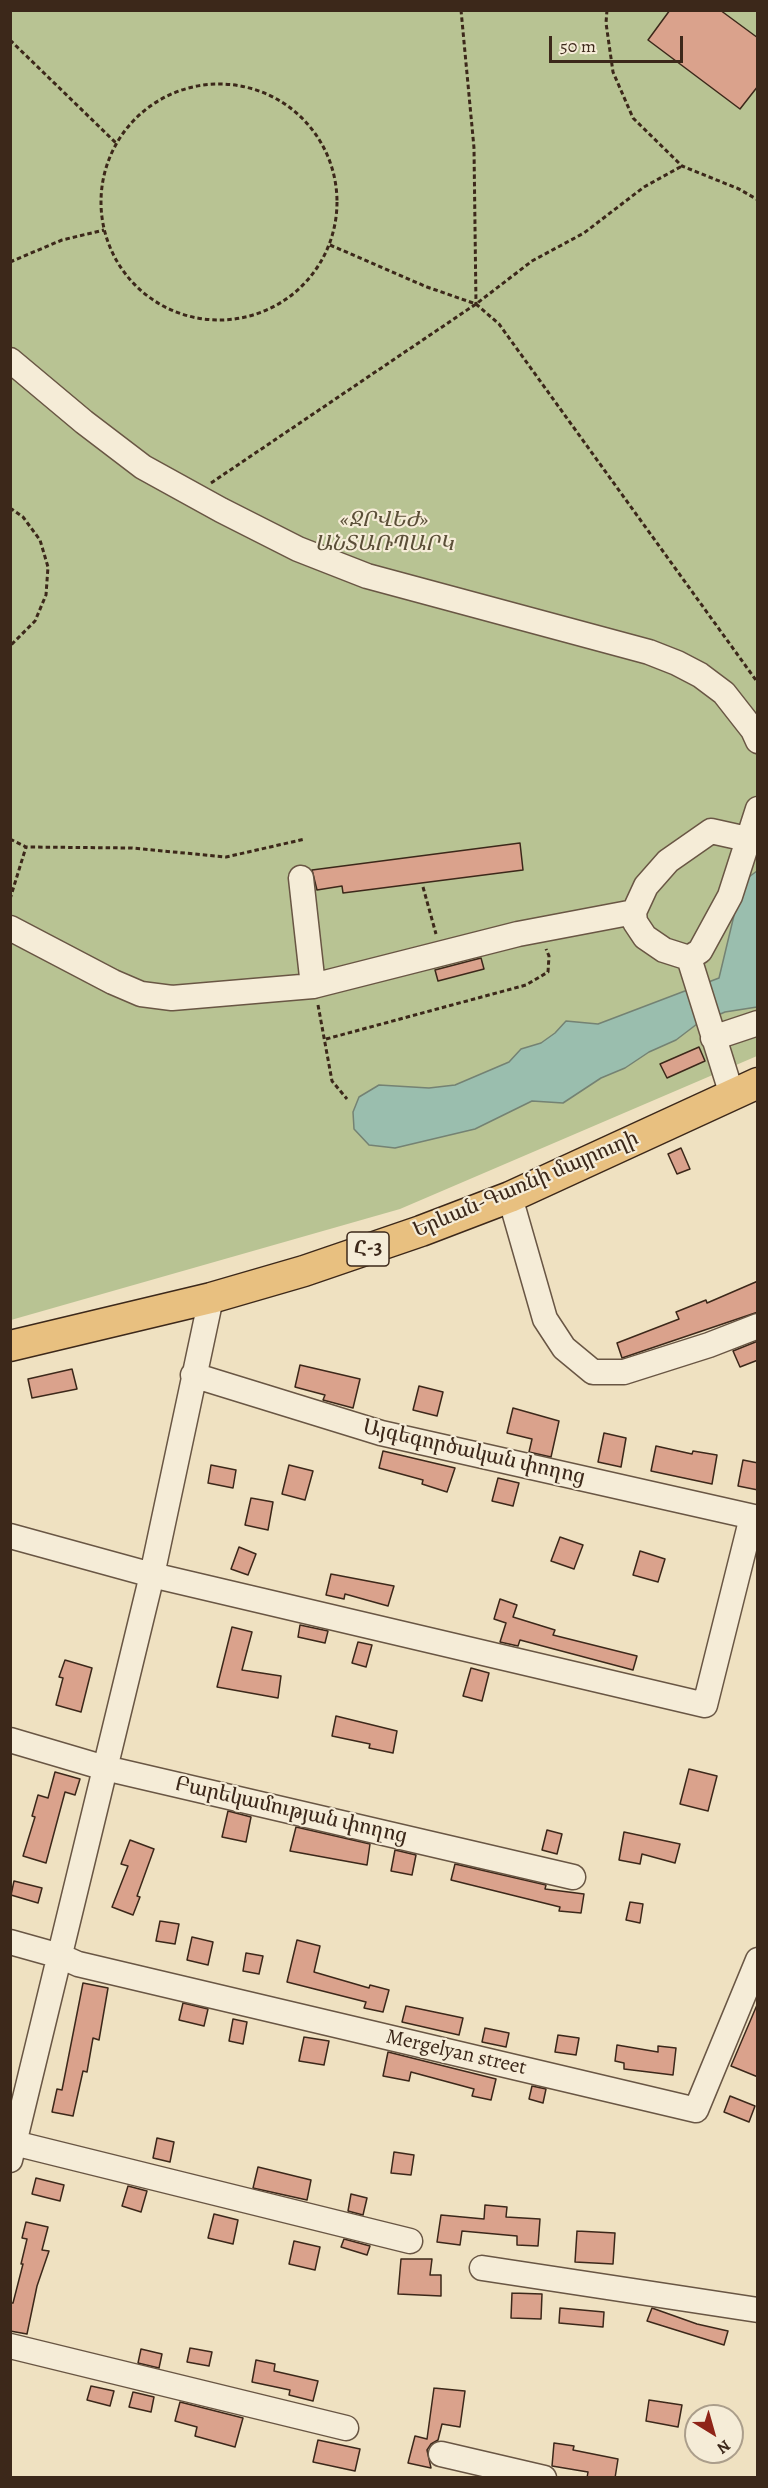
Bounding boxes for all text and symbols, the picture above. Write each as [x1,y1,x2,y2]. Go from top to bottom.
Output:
scale bar [552,24,686,62]
text: 50 m [560,34,596,58]
park label: «ՋՐՎԵԺ» ԱՆՏԱՌՊԱՐԿ [314,508,454,558]
street label: Երևան-Գառնի մայրուղի [410,1126,642,1244]
road number: Հ-3 [347,1232,389,1266]
street label: Այգեգործական փողոց [360,1415,588,1491]
street label: Բարեկամության փողոց [172,1772,410,1850]
street label: Mergelyan street [383,2025,529,2081]
north arrow [684,2404,744,2464]
text: N [712,2434,735,2459]

